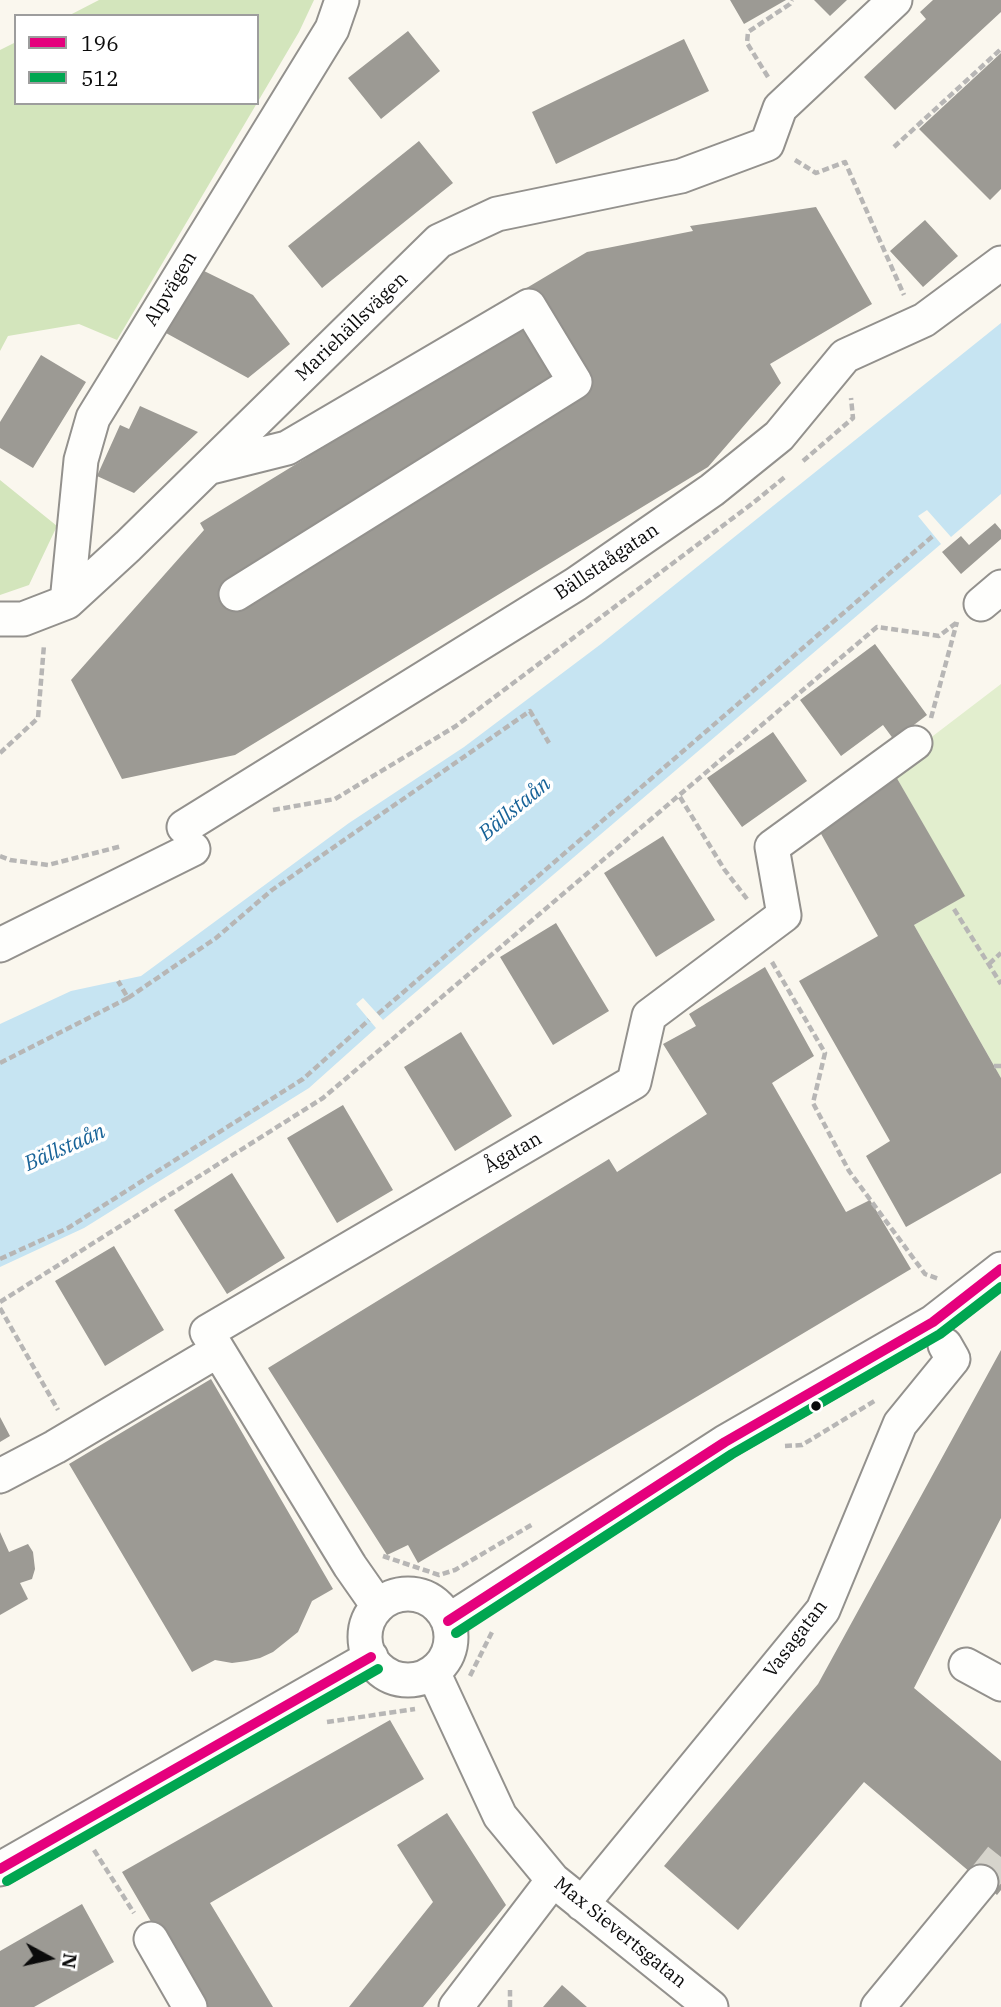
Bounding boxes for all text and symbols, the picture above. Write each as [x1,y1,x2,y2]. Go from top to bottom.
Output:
legend [14,14,259,105]
text: 196 [81,29,119,57]
text: 512 [81,64,119,92]
street label: Alpvägen [140,248,202,330]
street label: Mariehällsvägen [291,268,413,386]
street label: Bällstaågatan [551,519,663,605]
water label: Bällstaån [474,772,556,846]
water label: Bällstaån [21,1119,109,1177]
street label: Ågatan [480,1127,546,1179]
unlabelled marker [809,1399,823,1413]
street label: Vasagatan [760,1596,832,1682]
street label: Max Sievertsgatan [549,1873,691,1993]
north arrow [14,1923,84,1993]
text: N [57,1952,83,1970]

